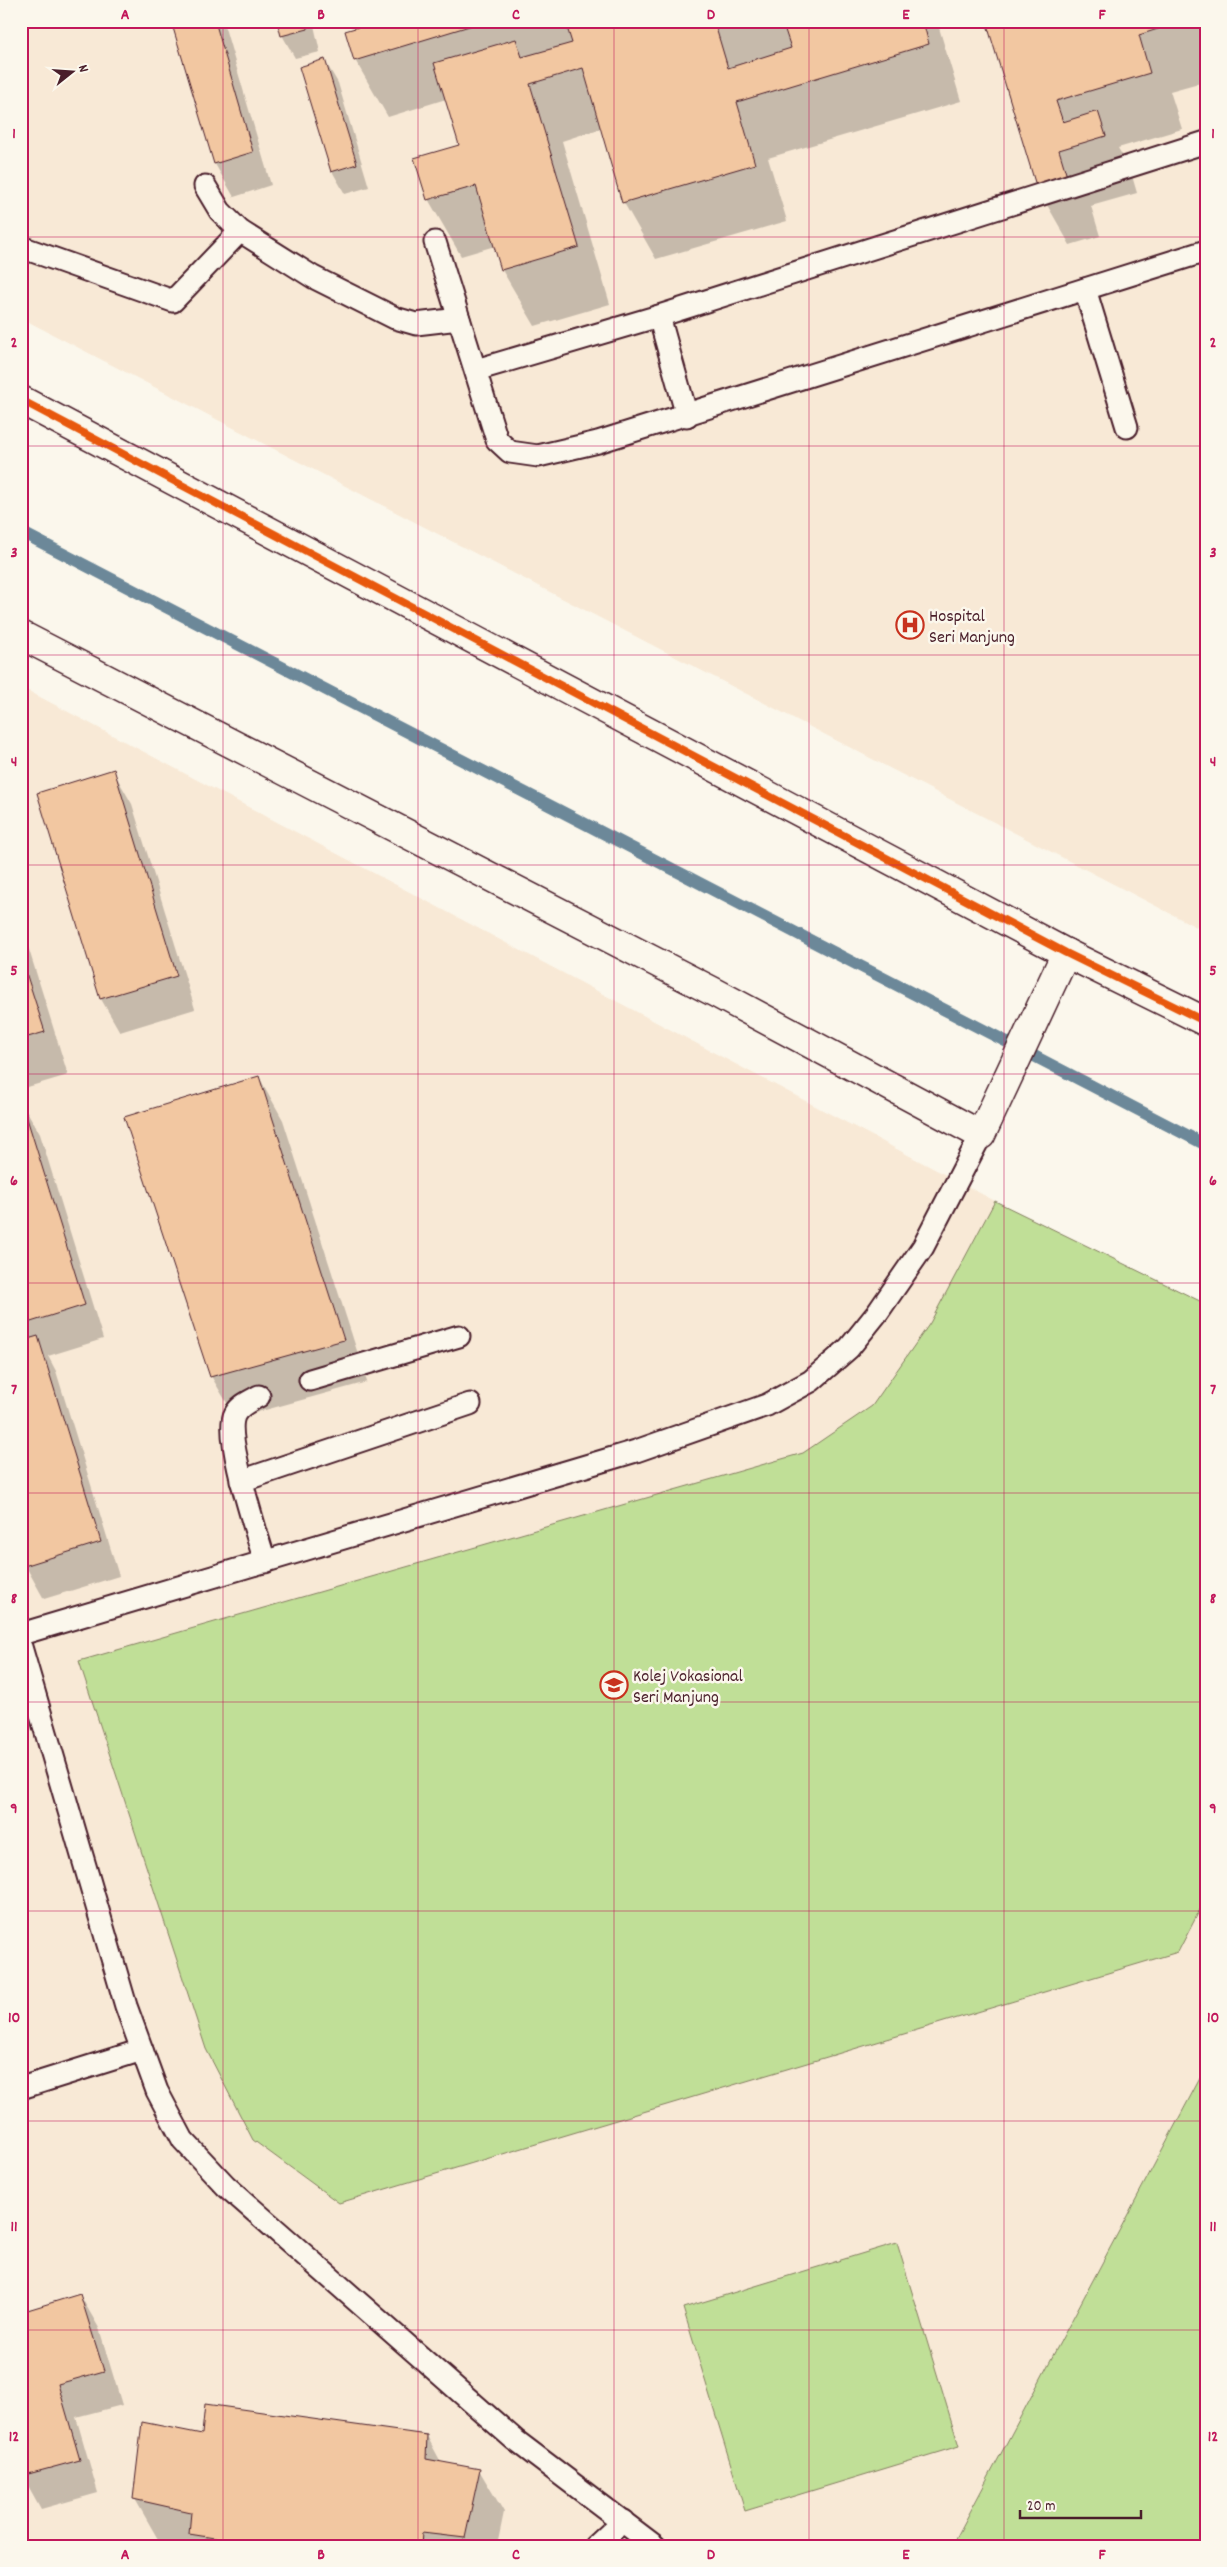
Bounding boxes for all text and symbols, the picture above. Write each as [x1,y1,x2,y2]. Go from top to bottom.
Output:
text: A [121,4,130,27]
text: B [317,4,325,27]
text: C [512,4,520,27]
text: D [707,4,716,27]
text: E [902,4,910,27]
text: F [1098,4,1106,27]
north arrow [48,48,98,98]
text: N [72,63,93,75]
text: 1 [12,123,16,146]
text: 1 [1211,123,1215,146]
text: 2 [11,332,18,355]
text: 2 [1210,332,1217,355]
text: 3 [10,542,18,565]
text: 3 [1209,542,1217,565]
place label: Hospital Seri Manjung [929,605,1015,651]
hospital icon: Hospital Seri Manjung [895,610,925,640]
text: 4 [11,751,17,774]
text: 4 [1210,751,1216,774]
text: 5 [10,960,18,983]
text: 5 [1209,960,1217,983]
text: 6 [10,1170,18,1193]
text: 6 [1209,1170,1217,1193]
text: 7 [11,1379,17,1402]
text: 7 [1210,1379,1216,1402]
text: 8 [11,1588,18,1611]
text: 8 [1210,1588,1217,1611]
place label: Kolej Vokasional Seri Manjung [633,1665,743,1711]
school or university icon: Kolej Vokasional Seri Manjung [599,1670,629,1700]
text: 9 [10,1798,18,1821]
text: 9 [1209,1798,1217,1821]
text: 10 [8,2007,20,2030]
text: 10 [1207,2007,1219,2030]
text: 11 [10,2216,18,2239]
text: 11 [1209,2216,1217,2239]
text: 12 [9,2426,19,2449]
text: 12 [1208,2426,1218,2449]
scale bar [1020,2487,1141,2519]
text: 20 m [1027,2496,1055,2518]
text: A [121,2544,130,2567]
text: B [317,2544,325,2567]
text: C [512,2544,520,2567]
text: D [707,2544,716,2567]
text: E [902,2544,910,2567]
text: F [1098,2544,1106,2567]

